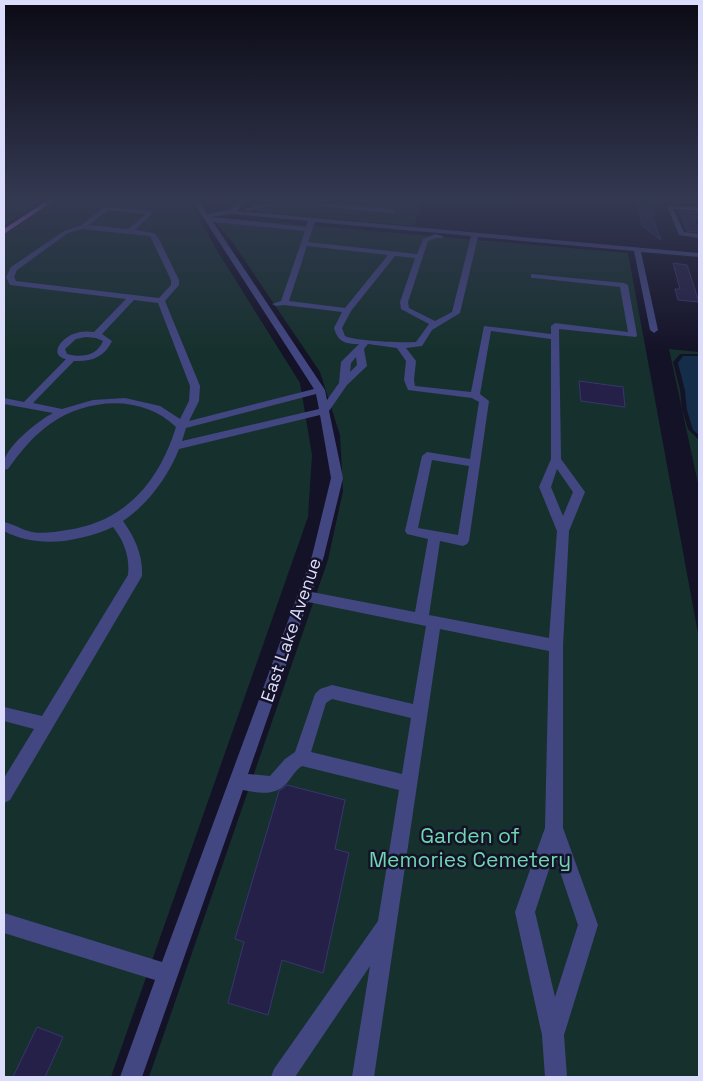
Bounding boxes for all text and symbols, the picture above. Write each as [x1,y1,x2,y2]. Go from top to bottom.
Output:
street label: East Lake Avenue [255,555,326,705]
park label: Garden of Memories Cemetery [369,822,571,873]

